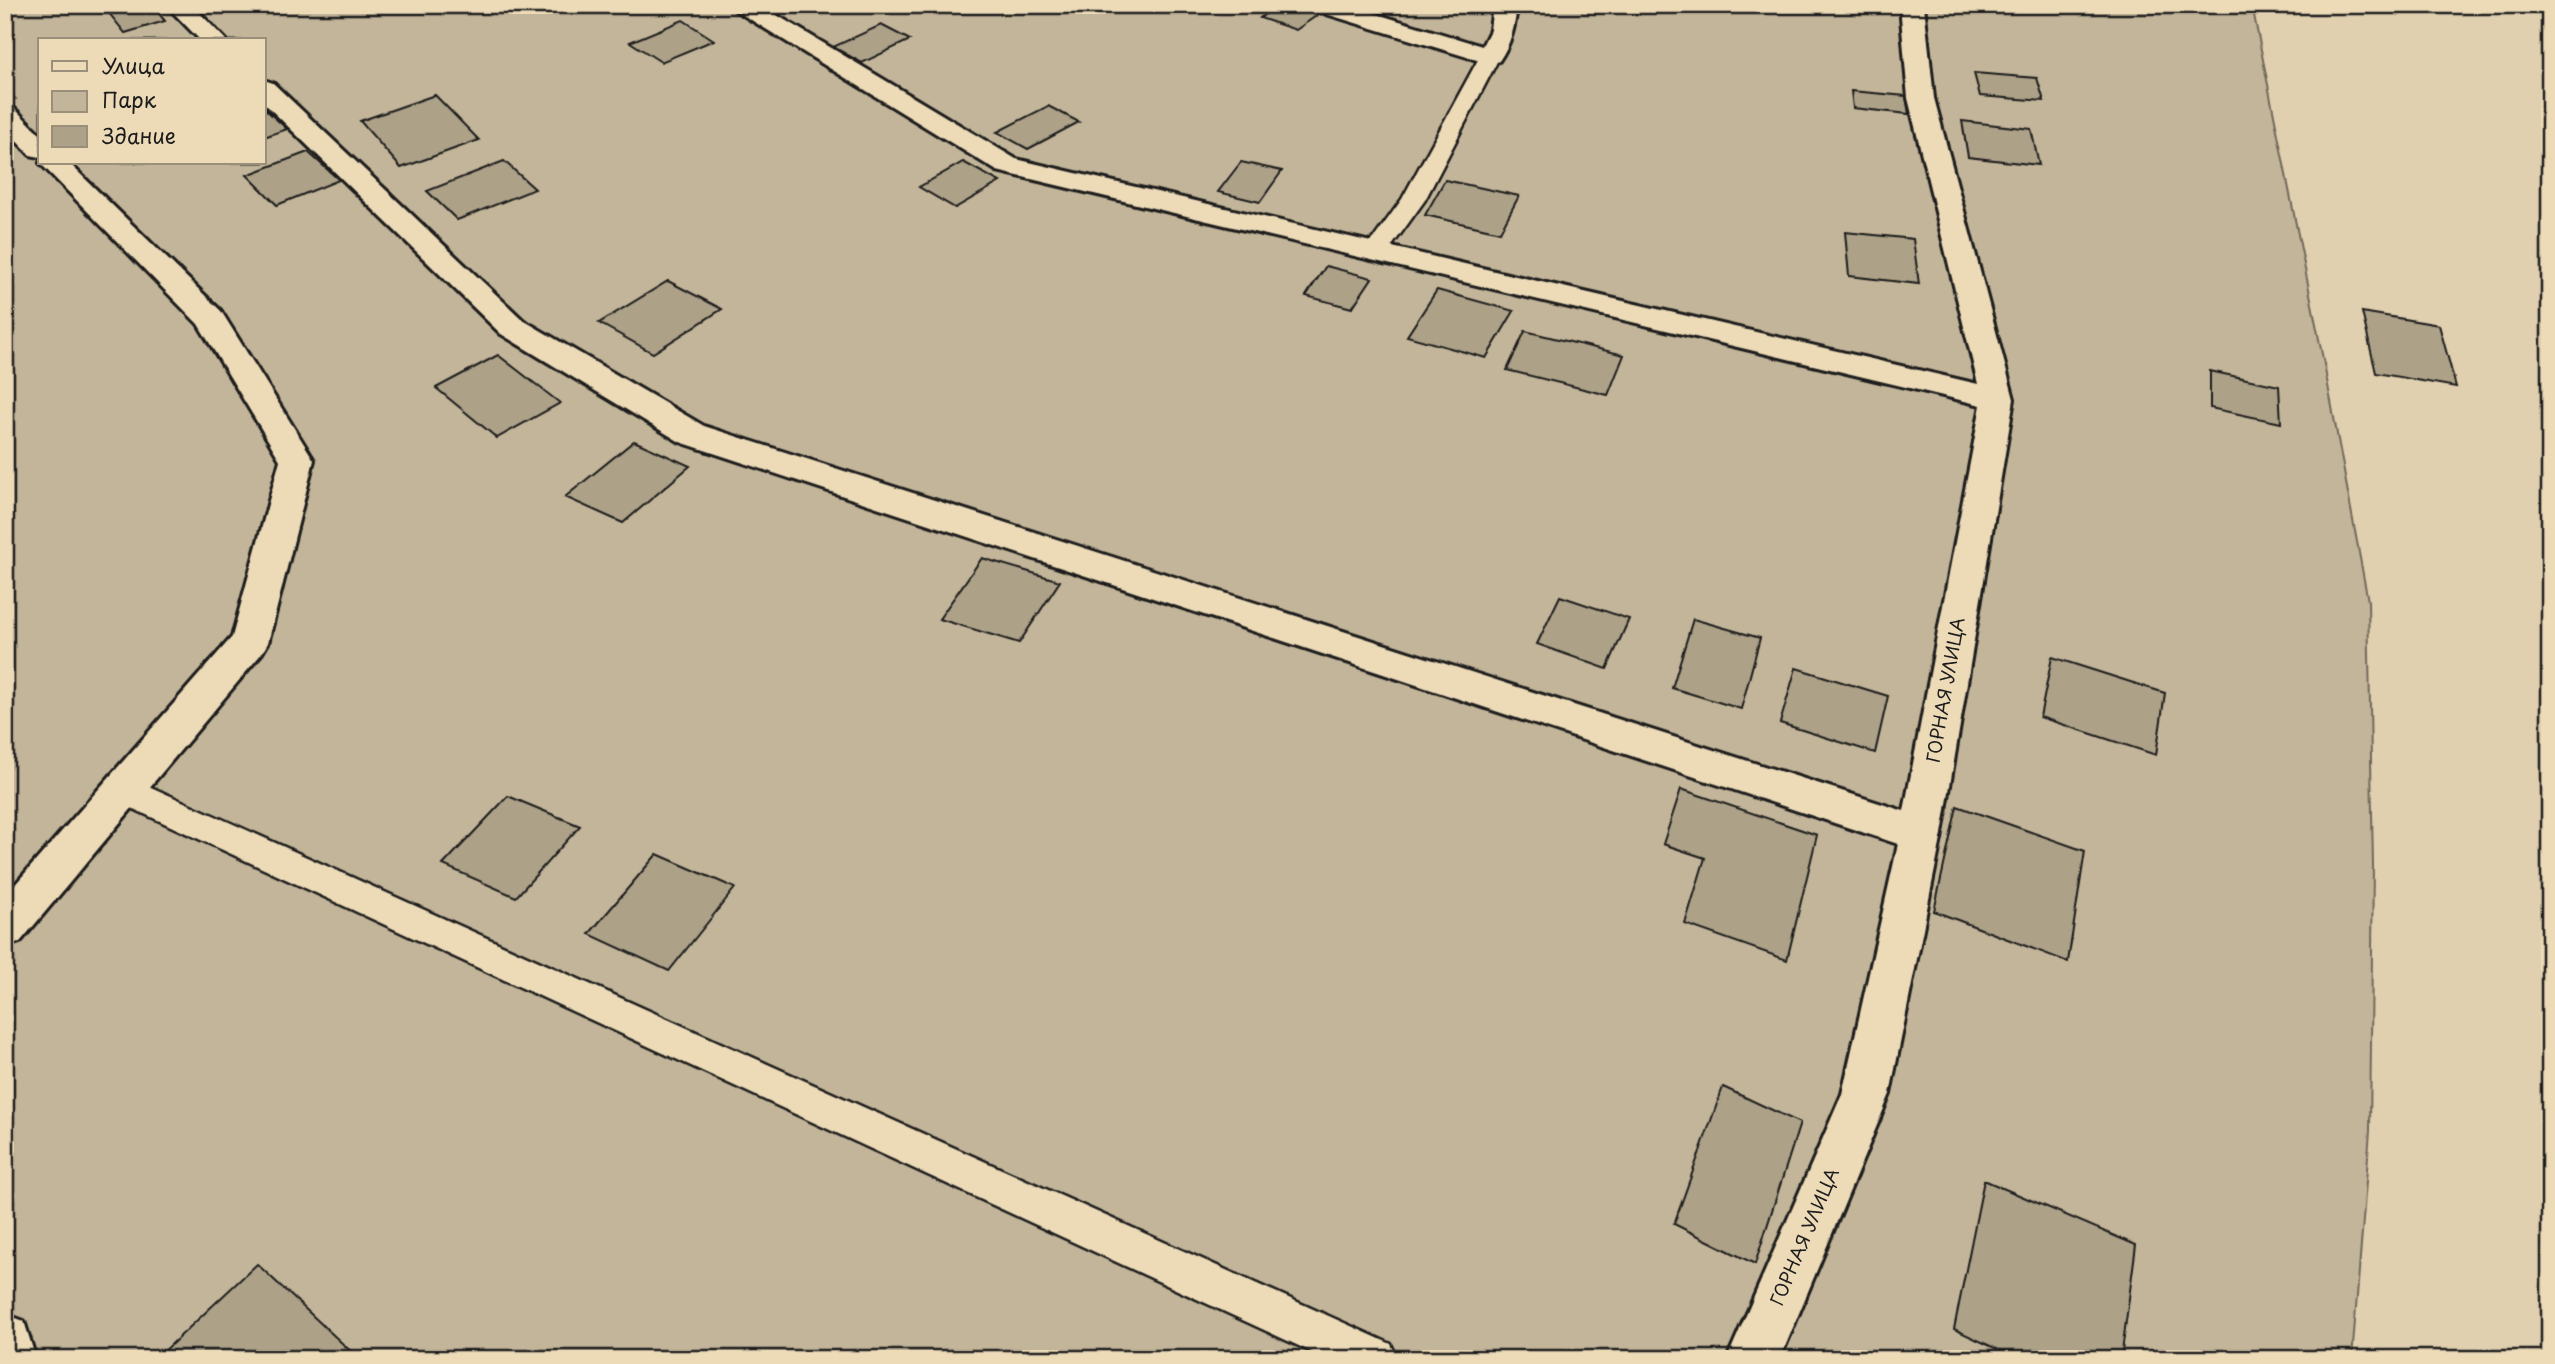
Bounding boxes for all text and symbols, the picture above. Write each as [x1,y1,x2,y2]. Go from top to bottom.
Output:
legend [38,38,266,164]
text: Улица [102,49,165,81]
text: Парк [102,83,157,115]
text: Здание [102,119,176,151]
street label: ГОРНАЯ УЛИЦА [1918,615,1971,765]
street label: ГОРНАЯ УЛИЦА [1762,1163,1845,1309]

